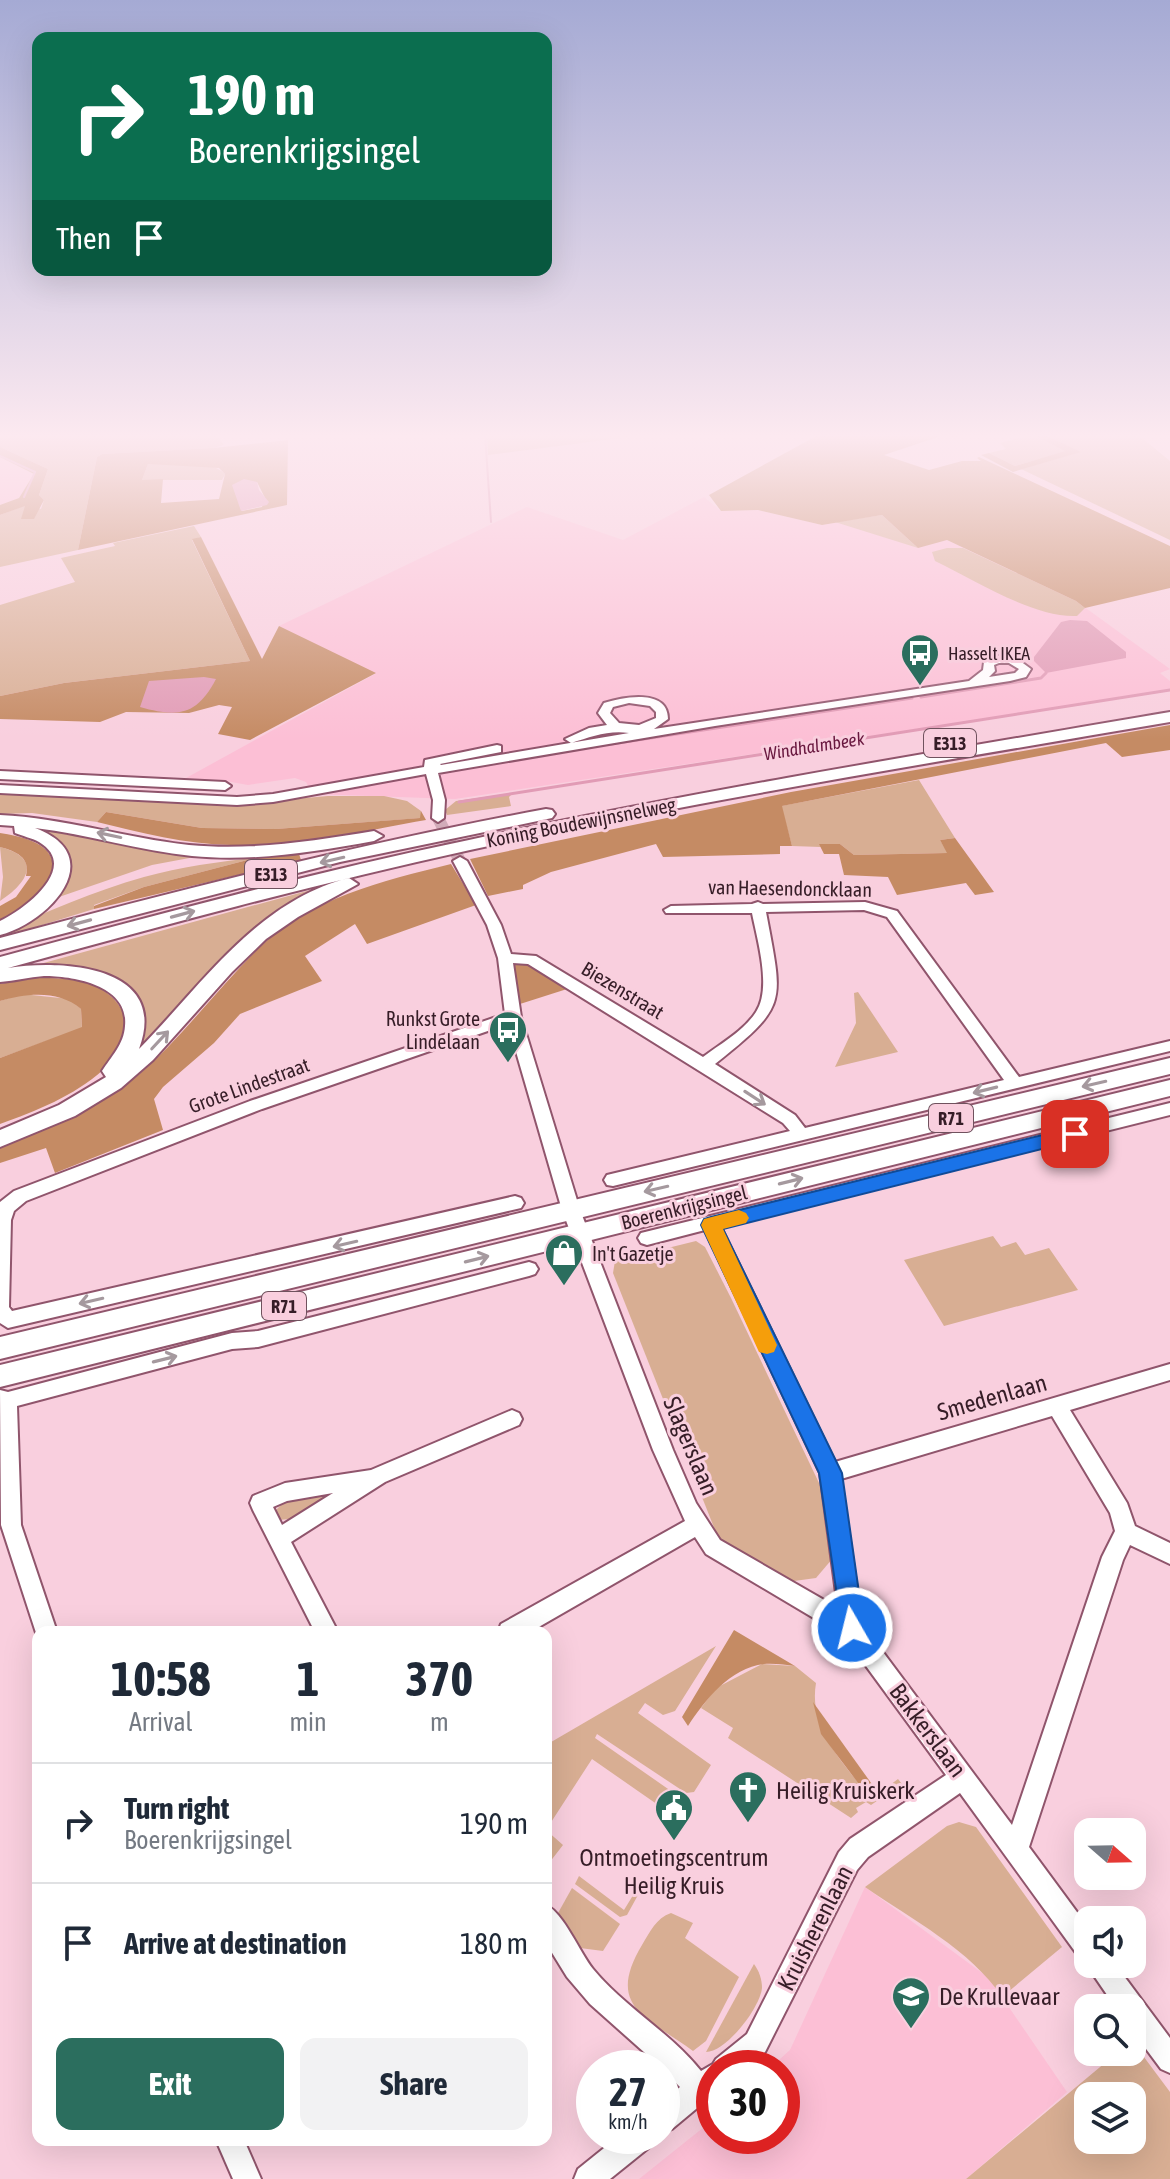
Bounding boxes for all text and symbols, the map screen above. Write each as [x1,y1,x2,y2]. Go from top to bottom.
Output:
text: 190 m [188,63,315,127]
icon: right [56,64,160,168]
text: Boerenkrijgsingel [188,129,420,171]
icon: arrive [127,216,171,260]
text: Then [56,221,111,255]
bus stop icon: Hasselt IKEA [899,632,941,687]
place label: Hasselt IKEA [948,643,1030,664]
water label: Windhalmbeek [762,728,867,764]
road number: E313 [924,729,976,757]
street label: Koning Boudewijnsnelweg [484,792,678,852]
one-way arrow [96,827,122,842]
one-way arrow [319,853,345,868]
road number: E313 [245,860,297,888]
street label: van Haesendoncklaan [708,875,872,901]
one-way arrow [170,905,196,920]
one-way arrow [67,916,93,931]
street label: Biezenstraat [578,957,668,1024]
place label: Runkst Grote Lindelaan [386,1007,480,1053]
bus stop icon: Runkst Grote Lindelaan [487,1009,529,1064]
one-way arrow [150,1030,169,1050]
street label: Grote Lindestraat [186,1052,313,1117]
one-way arrow [1082,1077,1107,1092]
one-way arrow [973,1083,999,1098]
one-way arrow [743,1090,766,1106]
pin [1041,1100,1109,1168]
road number: R71 [929,1104,973,1132]
icon: arrive [1053,1112,1097,1156]
one-way arrow [778,1172,803,1187]
street label: Boerenkrijgsingel [619,1180,750,1234]
one-way arrow [644,1182,670,1197]
shop icon: In't Gazetje [543,1232,585,1287]
one-way arrow [332,1237,358,1252]
place label: In't Gazetje [592,1242,674,1265]
one-way arrow [464,1250,490,1265]
road number: R71 [262,1292,306,1320]
one-way arrow [79,1294,104,1309]
one-way arrow [151,1351,177,1366]
street label: Smedenlaan [934,1369,1050,1425]
street label: Slagerslaan [658,1393,724,1499]
position arrow [810,1586,894,1670]
text: 10:58 [111,1651,211,1706]
text: 1 [297,1651,319,1706]
text: 370 [406,1651,473,1706]
street label: Bakkerslaan [884,1678,972,1782]
text: Arrival [129,1707,192,1737]
text: min [289,1707,327,1737]
text: m [430,1707,449,1737]
church icon: Heilig Kruiskerk [727,1769,769,1824]
place label: Heilig Kruiskerk [776,1777,915,1804]
public building icon: Ontmoetingscentrum Heilig Kruis [653,1787,695,1842]
text: Turn right [124,1791,230,1825]
icon: right [56,1801,100,1845]
text: 190 m [460,1806,528,1840]
north arrow [1074,1818,1146,1890]
map controls [1074,1818,1146,2154]
text: Boerenkrijgsingel [124,1825,292,1855]
place label: Ontmoetingscentrum Heilig Kruis [579,1844,769,1899]
street label: Kruisherenlaan [772,1861,858,1995]
button: sound [1074,1906,1146,1978]
icon: arrive [56,1921,100,1965]
text: Arrive at destination [124,1926,346,1960]
text: 180 m [460,1926,528,1960]
school or university icon: De Krullevaar [890,1975,932,2030]
place label: De Krullevaar [939,1983,1060,2010]
button: search [1074,1994,1146,2066]
button: Exit [56,2038,284,2130]
button: Share [300,2038,528,2130]
speed limit sign: 30 [696,2050,800,2154]
text: 27 [609,2069,647,2114]
button: layers [1074,2082,1146,2154]
text: km/h [608,2110,648,2133]

